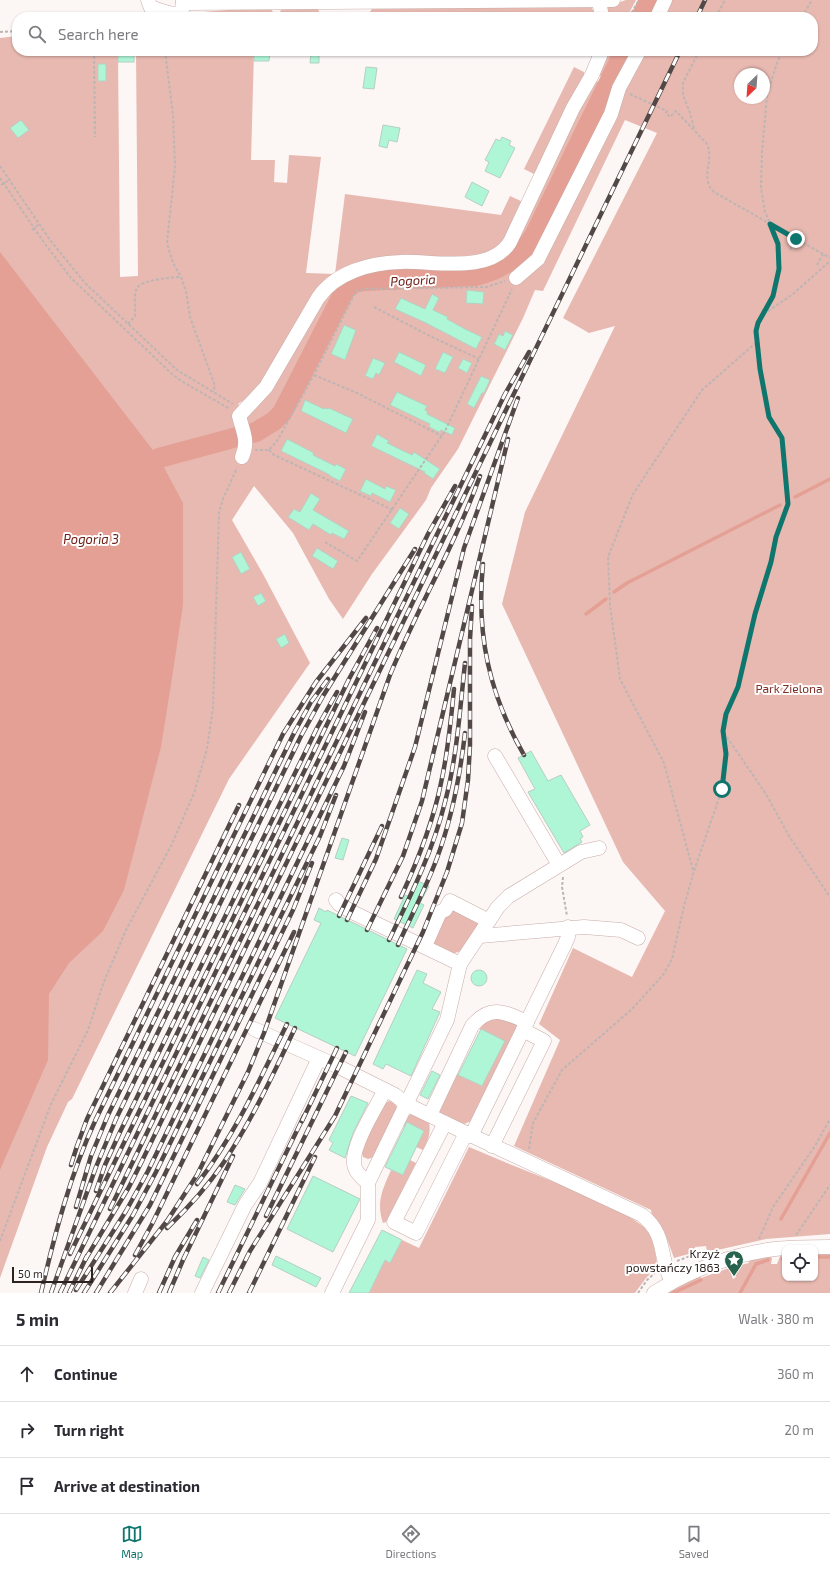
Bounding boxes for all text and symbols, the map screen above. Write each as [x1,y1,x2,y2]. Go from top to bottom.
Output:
search box [12,12,818,56]
icon: search [26,23,48,45]
text: Search here [58,25,139,43]
north arrow [734,68,770,104]
route end [787,230,805,248]
water label: Pogoria [390,271,436,289]
water label: Pogoria 3 [63,531,119,547]
park label: Park Zielona [755,681,823,695]
route start [713,780,731,798]
map controls [782,1245,818,1281]
button: locate [782,1245,818,1281]
place label: Krzyż powstańczy 1863 [626,1246,720,1274]
place icon: Krzyż powstańczy 1863 [723,1249,745,1277]
scale bar [12,1265,93,1284]
text: 50 m [18,1267,43,1280]
text: 5 min [16,1309,59,1329]
text: Walk · 380 m [738,1311,814,1327]
icon: ahead [16,1363,38,1385]
text: Continue [54,1365,117,1383]
text: 360 m [777,1366,814,1382]
icon: right [16,1419,38,1441]
text: Turn right [54,1421,124,1439]
text: 20 m [785,1422,814,1438]
icon: arrive [16,1475,38,1497]
text: Arrive at destination [54,1477,200,1495]
tab: Map [121,1523,143,1560]
tab: Directions [386,1523,436,1560]
tab: Saved [679,1523,709,1560]

